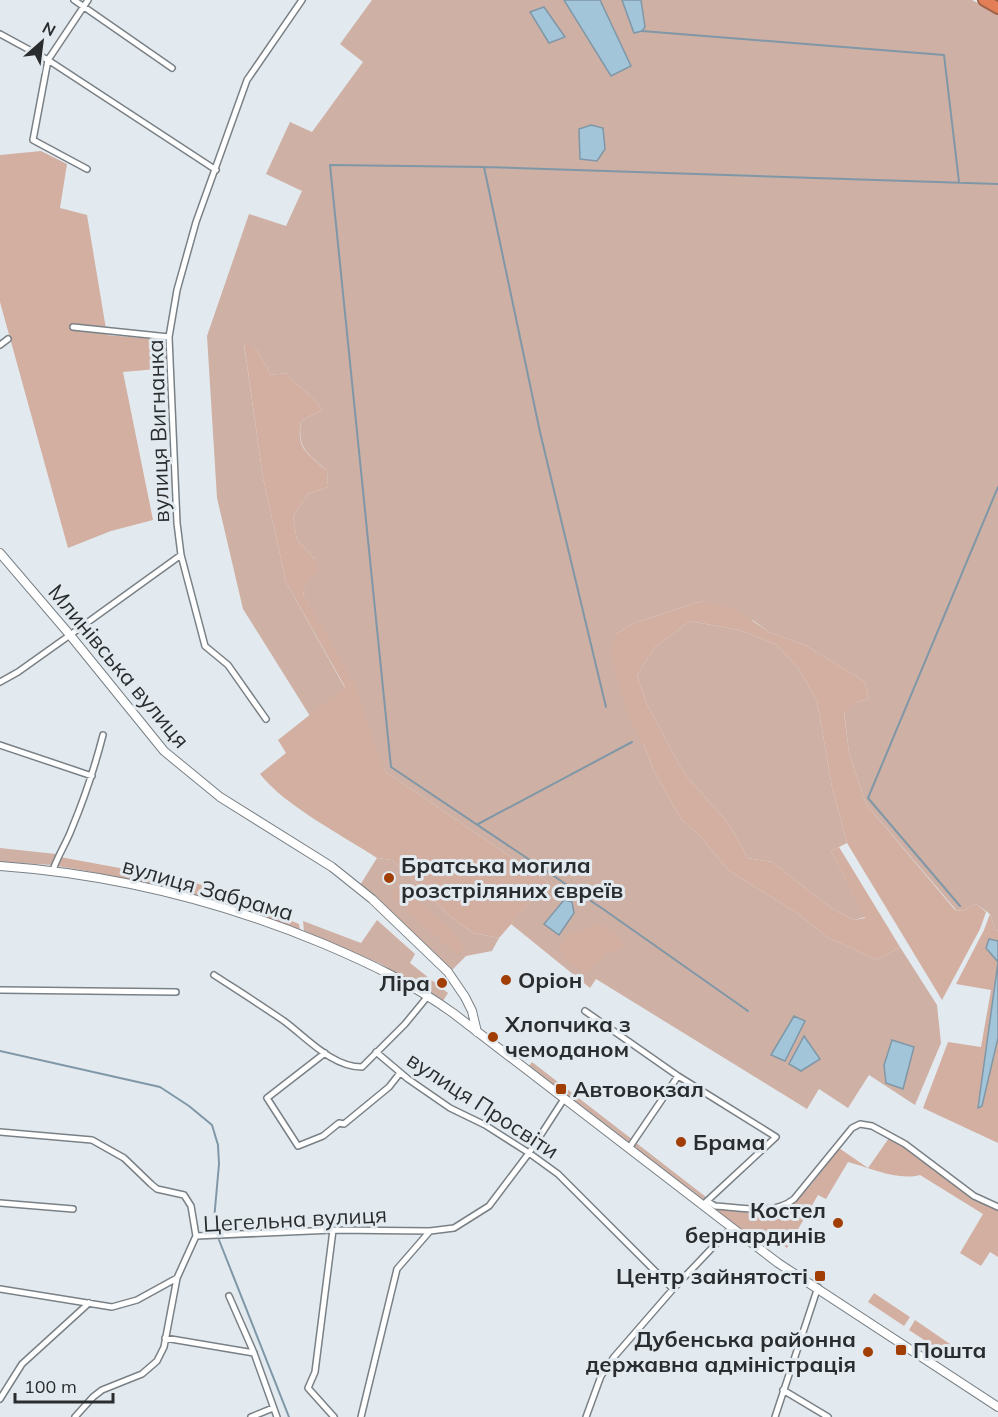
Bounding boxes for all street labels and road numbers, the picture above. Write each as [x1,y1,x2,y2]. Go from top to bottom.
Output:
street label: вулиця Вигнанка [141,339,175,523]
street label: Млинівська вулиця [42,578,196,754]
street label: вулиця Забрама [119,851,297,927]
street label: вулиця Просвіти [402,1045,564,1165]
street label: Цегельна вулиця [202,1200,388,1238]

